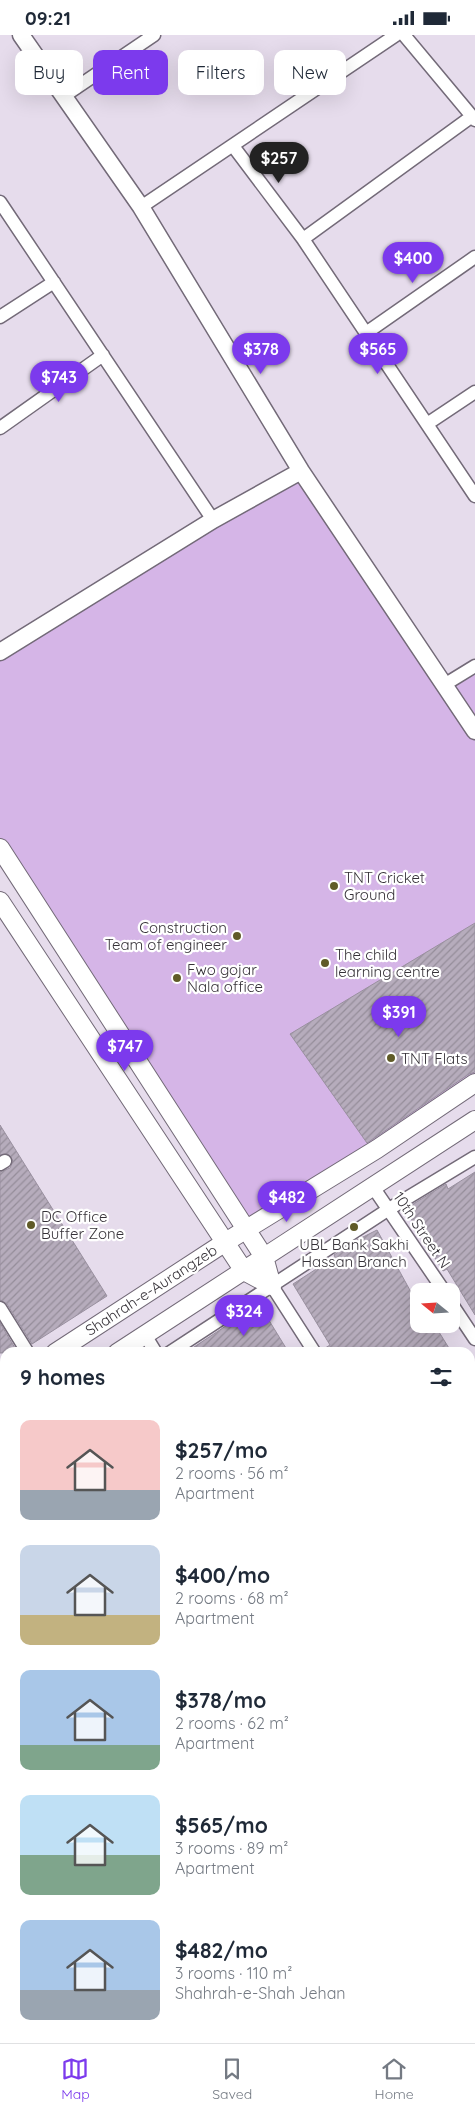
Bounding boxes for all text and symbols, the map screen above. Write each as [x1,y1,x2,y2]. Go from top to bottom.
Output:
text: 09:21 [25,6,71,30]
chip: Buy [15,50,83,95]
chip: Rent [93,50,168,95]
chip: Filters [178,50,264,95]
chip: New [274,50,346,95]
pin: $257 [249,141,309,184]
text: $257 [261,148,297,168]
pin: $400 [383,241,443,284]
text: $400 [394,248,432,268]
pin: $378 [231,333,291,375]
pin: $565 [348,333,408,375]
text: $378 [243,339,279,359]
text: $565 [360,339,396,359]
pin: $743 [29,361,89,403]
text: $743 [41,367,77,387]
place label: TNT Cricket Ground [344,868,425,904]
marker: TNT Cricket Ground [328,880,340,892]
place label: Construction Team of engineer [105,918,227,954]
marker: Construction Team of engineer [231,930,243,942]
place label: The child learning centre [335,945,440,981]
marker: The child learning centre [319,957,331,969]
place label: Fwo gojar Nala office [187,960,263,996]
marker: Fwo gojar Nala office [171,972,183,984]
pin: $391 [369,995,429,1038]
text: $391 [382,1002,416,1022]
pin: $747 [95,1029,155,1072]
text: $747 [107,1036,143,1056]
place label: TNT Flats [401,1049,468,1068]
marker: TNT Flats [385,1052,397,1064]
pin: $482 [257,1181,317,1223]
text: $482 [269,1187,305,1207]
street label: 10th Street N [389,1188,455,1272]
place label: DC Office Buffer Zone [41,1207,124,1243]
marker: DC Office Buffer Zone [25,1219,37,1231]
marker: UBL Bank Sakhi Hassan Branch [348,1221,360,1233]
place label: UBL Bank Sakhi Hassan Branch [299,1235,409,1271]
street label: Shahrah-e-Aurangzeb [82,1240,220,1340]
north arrow [410,1283,460,1333]
map controls [410,1283,460,1333]
pin: $324 [214,1295,274,1337]
text: $324 [226,1301,262,1321]
icon: filters [427,1363,455,1391]
text: 9 homes [20,1364,105,1390]
text: $257/mo [175,1437,268,1463]
icon: home [60,1440,120,1500]
text: 2 rooms · 56 m² [175,1463,289,1483]
text: Apartment [175,1483,255,1503]
text: $400/mo [175,1562,270,1588]
icon: home [60,1565,120,1625]
text: 2 rooms · 68 m² [175,1588,289,1608]
text: Apartment [175,1608,255,1628]
text: $378/mo [175,1687,266,1713]
icon: home [60,1690,120,1750]
text: 2 rooms · 62 m² [175,1713,289,1733]
text: Apartment [175,1733,255,1753]
text: $565/mo [175,1812,268,1838]
icon: home [60,1815,120,1875]
text: 3 rooms · 89 m² [175,1838,288,1858]
text: Apartment [175,1858,255,1878]
text: $482/mo [175,1937,268,1963]
icon: home [60,1940,120,2000]
text: 3 rooms · 110 m² [175,1963,292,1983]
text: Shahrah-e-Shah Jehan [175,1983,346,2003]
tab: Map [61,2055,90,2103]
tab: Saved [212,2055,252,2103]
tab: Home [375,2055,414,2103]

